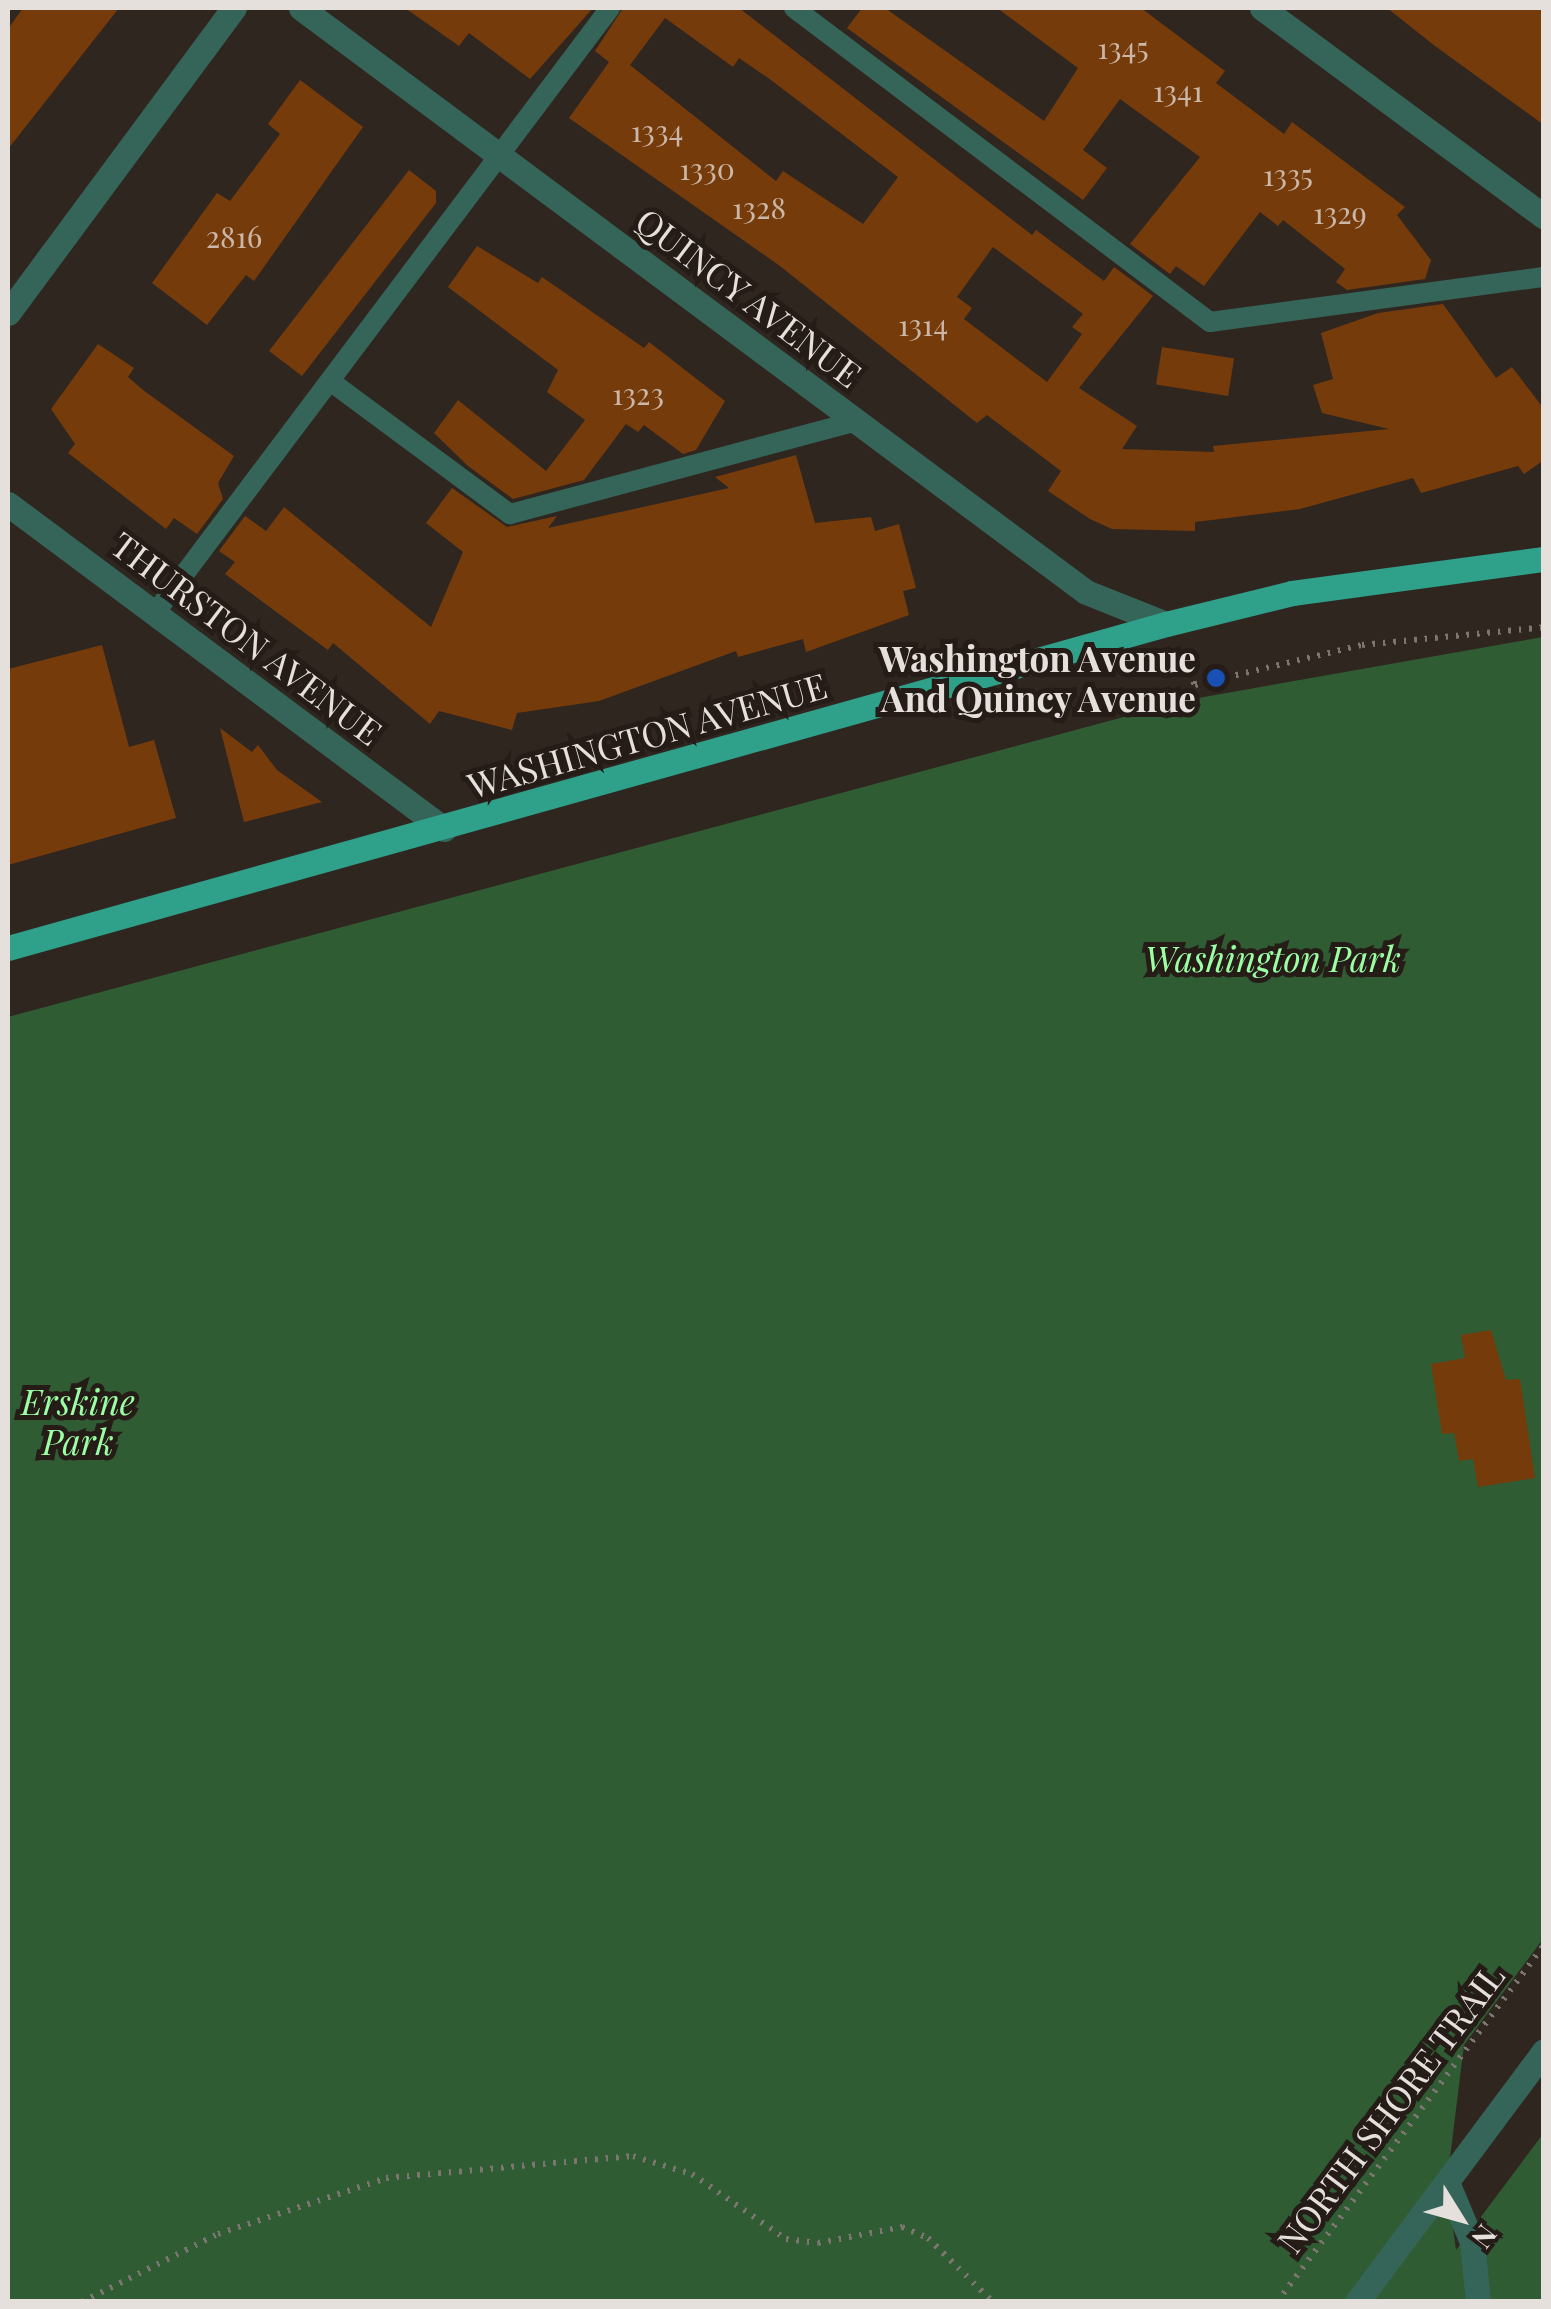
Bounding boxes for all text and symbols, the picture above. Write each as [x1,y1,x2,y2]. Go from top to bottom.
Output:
house number: 1345 [1097,29,1149,65]
house number: 1341 [1153,72,1203,108]
house number: 1334 [631,112,683,148]
house number: 1330 [679,150,735,186]
house number: 1335 [1263,156,1313,192]
house number: 1328 [732,189,786,225]
house number: 1329 [1313,194,1367,230]
street label: QUINCY AVENUE [627,198,871,396]
house number: 2816 [206,218,262,254]
house number: 1314 [898,306,948,342]
house number: 1323 [612,375,664,411]
street label: THURSTON AVENUE [103,523,391,753]
place label: Washington Avenue And Quincy Avenue [877,637,1196,719]
street label: WASHINGTON AVENUE [462,663,832,807]
marker: Washington Avenue And Quincy Avenue [1205,667,1227,689]
park label: Washington Park [1145,937,1401,979]
park label: Erskine Park [21,1380,135,1462]
street label: NORTH SHORE TRAIL [1268,1955,1512,2261]
north arrow [1411,2169,1511,2269]

